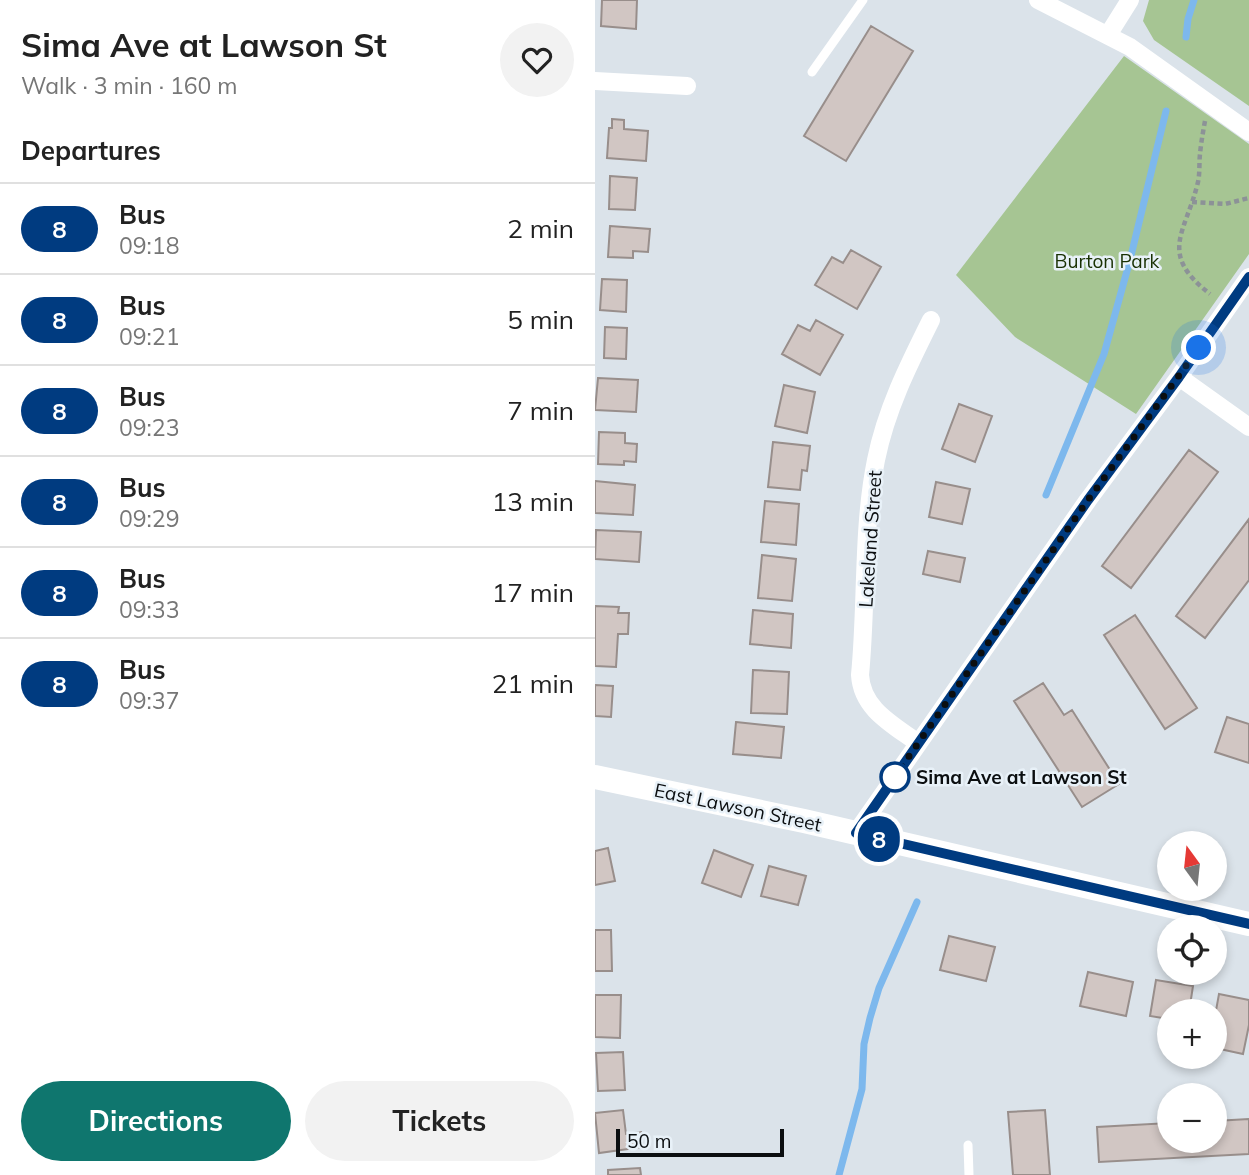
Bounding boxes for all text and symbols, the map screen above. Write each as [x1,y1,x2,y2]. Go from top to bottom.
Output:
button: heart [500,23,574,97]
text: Sima Ave at Lawson St [21,24,387,65]
text: Walk · 3 min · 160 m [21,71,238,100]
text: Departures [21,134,161,167]
text: Bus [119,198,165,231]
text: 2 min [507,212,574,245]
text: 8 [52,214,67,244]
text: 09:18 [119,231,179,260]
park label: Burton Park [1055,249,1160,273]
text: Bus [119,289,165,322]
text: 5 min [507,303,574,336]
text: 8 [52,305,67,335]
text: 09:21 [119,322,179,351]
your location [1181,330,1216,365]
text: Bus [119,380,165,413]
text: 7 min [507,394,574,427]
text: 8 [52,396,67,426]
text: 09:23 [119,413,179,442]
street label: Lakeland Street [853,469,887,608]
text: Bus [119,471,165,504]
text: 13 min [492,485,574,518]
text: 8 [52,487,67,517]
text: 09:29 [119,504,179,533]
text: Bus [119,562,165,595]
text: 17 min [492,576,574,609]
text: 8 [52,578,67,608]
text: 09:33 [119,595,179,624]
text: Bus [119,653,165,686]
text: 21 min [492,667,574,700]
text: 8 [52,669,67,699]
text: 09:37 [119,686,179,715]
marker: Sima Ave at Lawson St [880,762,910,792]
place label: Sima Ave at Lawson St [916,765,1127,789]
street label: East Lawson Street [652,778,824,837]
line badge: 8 [856,816,902,862]
text: 8 [872,824,886,854]
north arrow [1157,831,1227,901]
map controls [1157,831,1227,1153]
button: locate [1157,915,1227,985]
button: + [1157,999,1227,1069]
button: Directions [21,1081,291,1161]
button: Tickets [305,1081,574,1161]
button: − [1157,1083,1227,1153]
scale bar [616,1126,784,1158]
text: 50 m [627,1129,671,1153]

